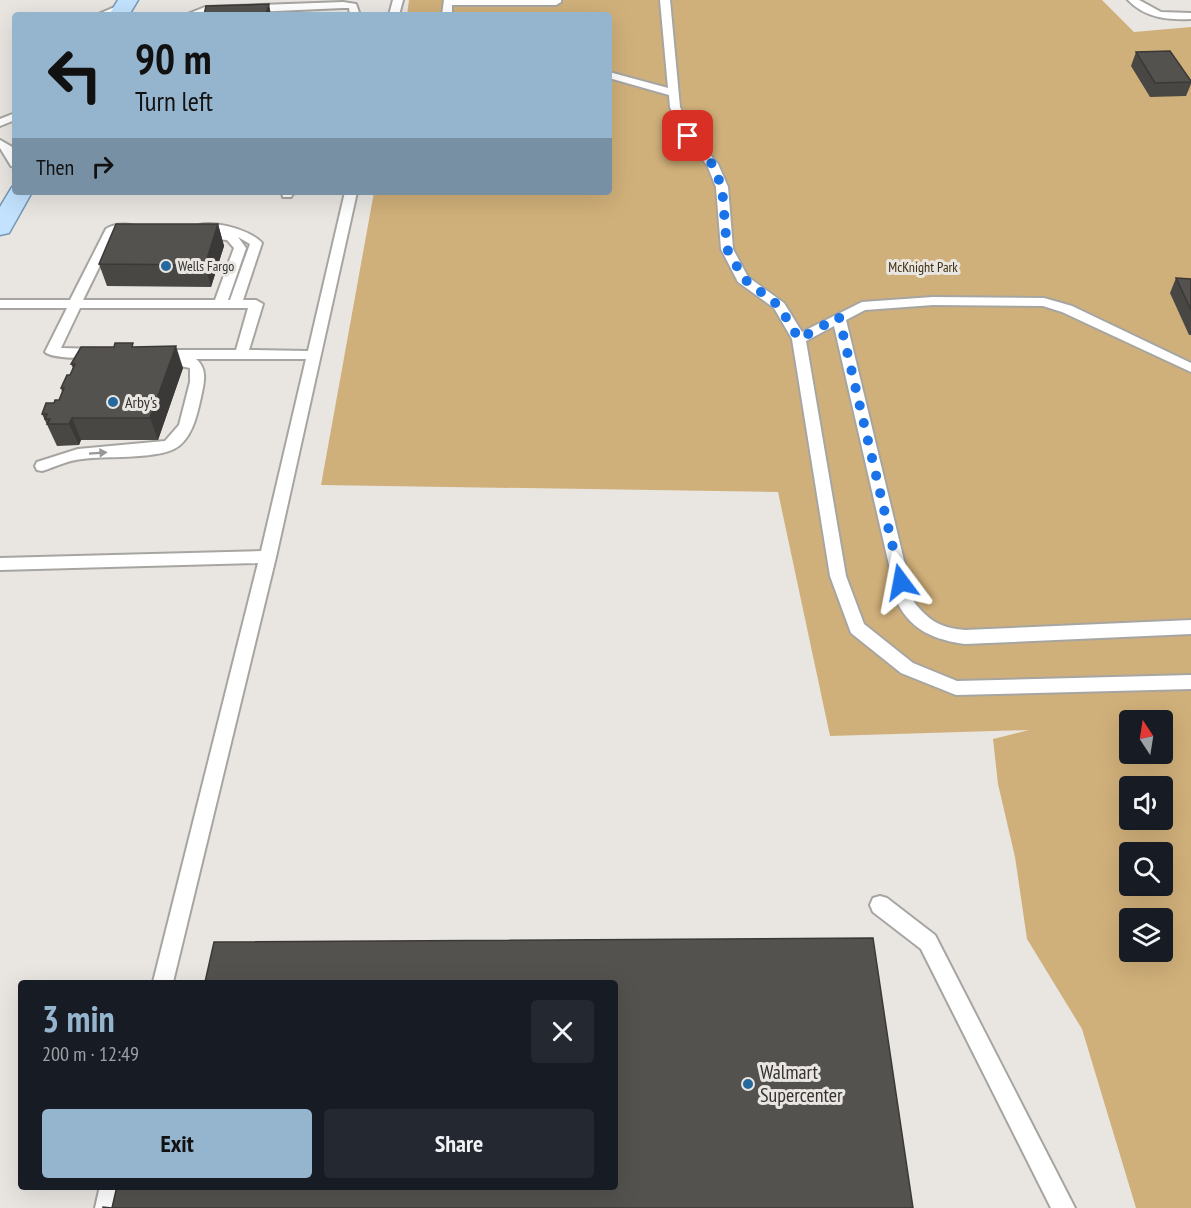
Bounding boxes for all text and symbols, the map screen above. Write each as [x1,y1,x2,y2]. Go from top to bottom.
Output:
text: 90 m [135,31,212,86]
icon: left [36,36,114,114]
text: Turn left [135,84,213,118]
pin [662,110,713,161]
icon: arrive [671,119,704,152]
icon: right [86,150,119,183]
text: Then [36,153,74,181]
place label: Wells Fargo [178,257,234,275]
park label: McKnight Park [888,258,958,276]
marker: Wells Fargo [159,259,173,273]
place label: Arby's [125,392,157,412]
marker: Arby's [106,395,120,409]
one-way arrow [89,448,108,458]
position arrow [869,550,933,614]
north arrow [1119,710,1173,764]
map controls [1119,710,1173,962]
button: sound [1119,776,1173,830]
button: search [1119,842,1173,896]
button: layers [1119,908,1173,962]
text: 3 min [42,995,115,1042]
button: close [531,1000,594,1063]
text: 200 m · 12:49 [42,1041,139,1067]
place label: Walmart Supercenter [760,1059,843,1108]
marker: Walmart Supercenter [741,1077,755,1091]
button: Exit [42,1109,312,1178]
button: Share [324,1109,594,1178]

